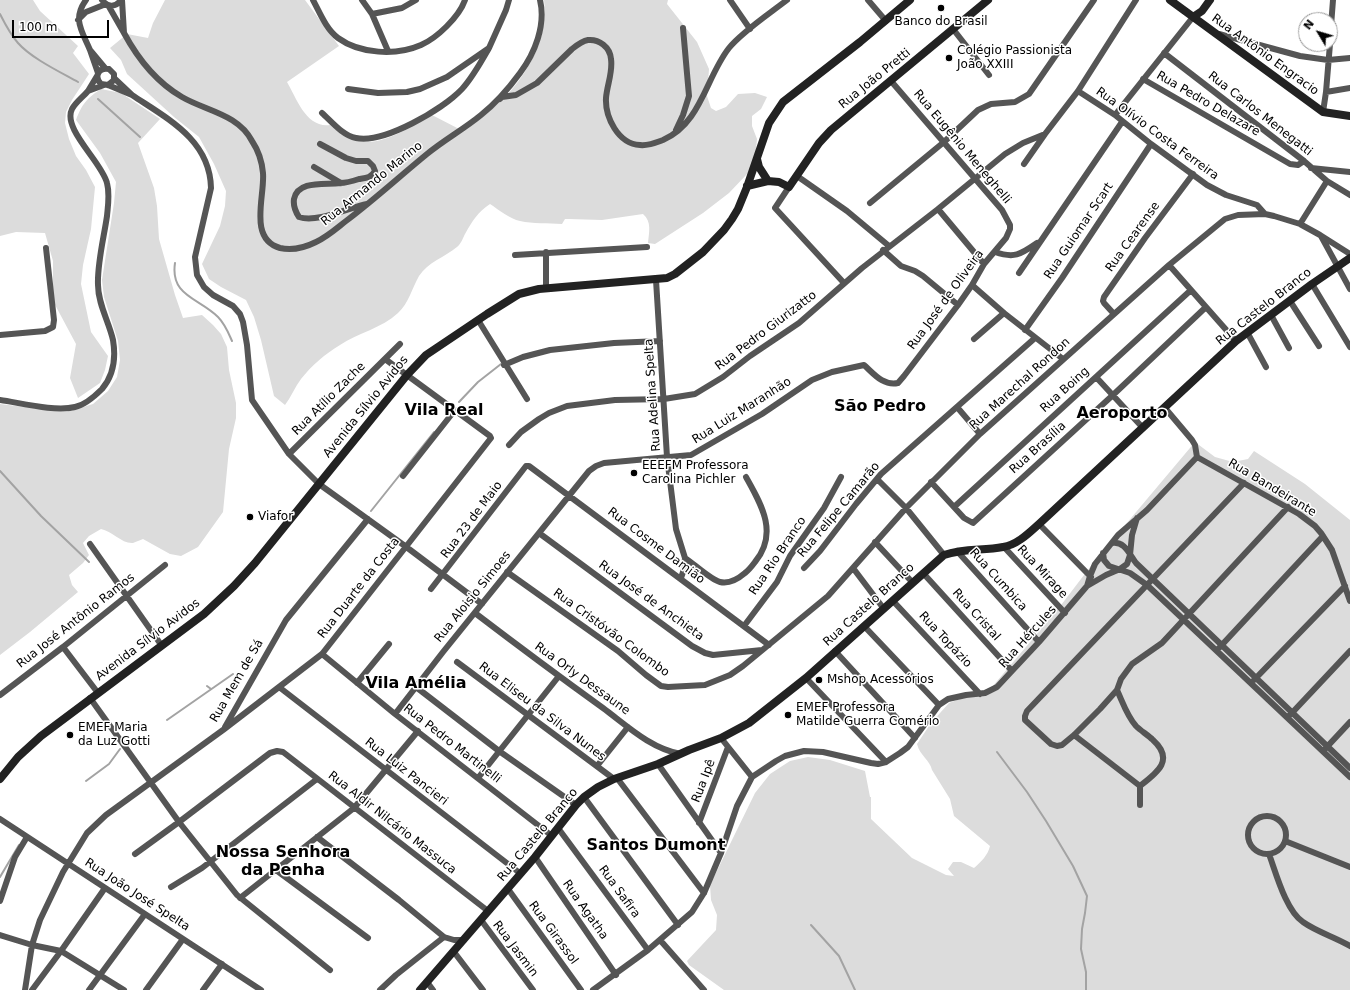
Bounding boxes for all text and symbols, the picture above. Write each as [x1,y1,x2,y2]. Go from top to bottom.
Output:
marker: Banco do Brasil [936,3,946,13]
street label: Rua Antônio Engracio [1209,11,1321,99]
scale bar [14,12,111,38]
north arrow [1298,12,1338,52]
place label: Banco do Brasil [894,15,988,29]
text: N [1301,17,1317,33]
text: 100 m [19,20,57,34]
place label: Colégio Passionista João XXIII [957,44,1072,72]
street label: Rua João Pretti [836,46,914,112]
marker: Colégio Passionista João XXIII [944,53,954,63]
street label: Rua Pedro Delazare [1154,68,1262,140]
street label: Rua Carlos Menegatti [1205,69,1315,159]
street label: Rua Olívio Costa Ferreira [1093,85,1221,183]
street label: Rua Eugênio Meneghelli [910,87,1014,207]
street label: Rua Armando Marino [319,139,425,229]
street label: Rua Guiomar Scart [1041,180,1117,282]
street label: Rua Cearense [1103,199,1163,275]
street label: Rua José de Oliveira [905,247,987,353]
street label: Rua Castelo Branco [1213,265,1315,349]
street label: Rua Pedro Giurizatto [713,288,819,374]
street label: Rua Marechal Rondon [967,335,1073,433]
street label: Rua Adelina Spelta [642,338,664,452]
street label: Avenida Sílvio Avidos [321,353,411,461]
street label: Rua Atílio Zache [289,359,369,439]
street label: Rua Boing [1038,364,1092,416]
street label: Rua Luiz Maranhão [690,375,794,447]
district label: São Pedro [834,397,926,417]
district label: Vila Real [405,401,483,421]
district label: Aeroporto [1076,404,1168,424]
street label: Rua Brasília [1007,419,1069,477]
street label: Rua Bandeirante [1225,456,1319,520]
place label: EEEFM Professora Carolina Pichler [642,459,749,487]
street label: Rua Felipe Camarão [795,459,883,561]
marker: EEEFM Professora Carolina Pichler [629,468,639,478]
street label: Rua 23 de Maio [438,479,506,561]
street label: Rua Cosme Damião [605,505,707,587]
place label: Viafor [258,510,293,524]
marker: Viafor [245,512,255,522]
street label: Rua Rio Branco [746,514,810,598]
street label: Rua Duarte da Costa [315,535,403,641]
street label: Rua Mirage [1014,542,1070,602]
street label: Rua Cumbica [966,546,1030,614]
street label: Rua Aloisio Simoes [432,549,514,645]
street label: Rua José de Anchieta [596,558,706,644]
street label: Rua Castelo Branco [821,560,917,650]
street label: Rua José Antônio Ramos [14,571,138,671]
street label: Rua Cristóvão Colombo [550,586,672,680]
street label: Rua Cristal [949,586,1003,644]
street label: Avenida Sílvio Avidos [93,596,203,684]
street label: Rua Hércules [996,603,1060,671]
street label: Rua Topázio [915,609,975,671]
street label: Rua Mem de Sá [207,637,267,725]
street label: Rua Orly Dessaune [532,640,632,718]
street label: Rua Eliseu da Silva Nunes [476,660,608,764]
place label: Mshop Acessórios [827,673,934,687]
district label: Vila Amélia [365,674,467,694]
marker: Mshop Acessórios [814,675,824,685]
street label: Rua Pedro Martinelli [400,701,504,787]
place label: EMEF Professora Matilde Guerra Comério [796,701,939,729]
marker: EMEF Professora Matilde Guerra Comério [783,710,793,720]
place label: EMEF Maria da Luz Gotti [78,721,150,749]
marker: EMEF Maria da Luz Gotti [65,730,75,740]
street label: Rua Luiz Pancieri [362,735,450,809]
street label: Rua Ipê [689,757,719,805]
street label: Rua Aldir Nilcário Massuca [325,769,459,877]
street label: Rua Castelo Branco [495,785,581,885]
district label: Santos Dumont [587,836,725,856]
district label: Nossa Senhora da Penha [216,843,350,881]
street label: Rua João José Spelta [82,856,192,934]
street label: Rua Safira [595,863,643,921]
street label: Rua Agatha [559,877,611,943]
street label: Rua Girassol [525,899,581,967]
street label: Rua Jasmin [489,918,541,980]

